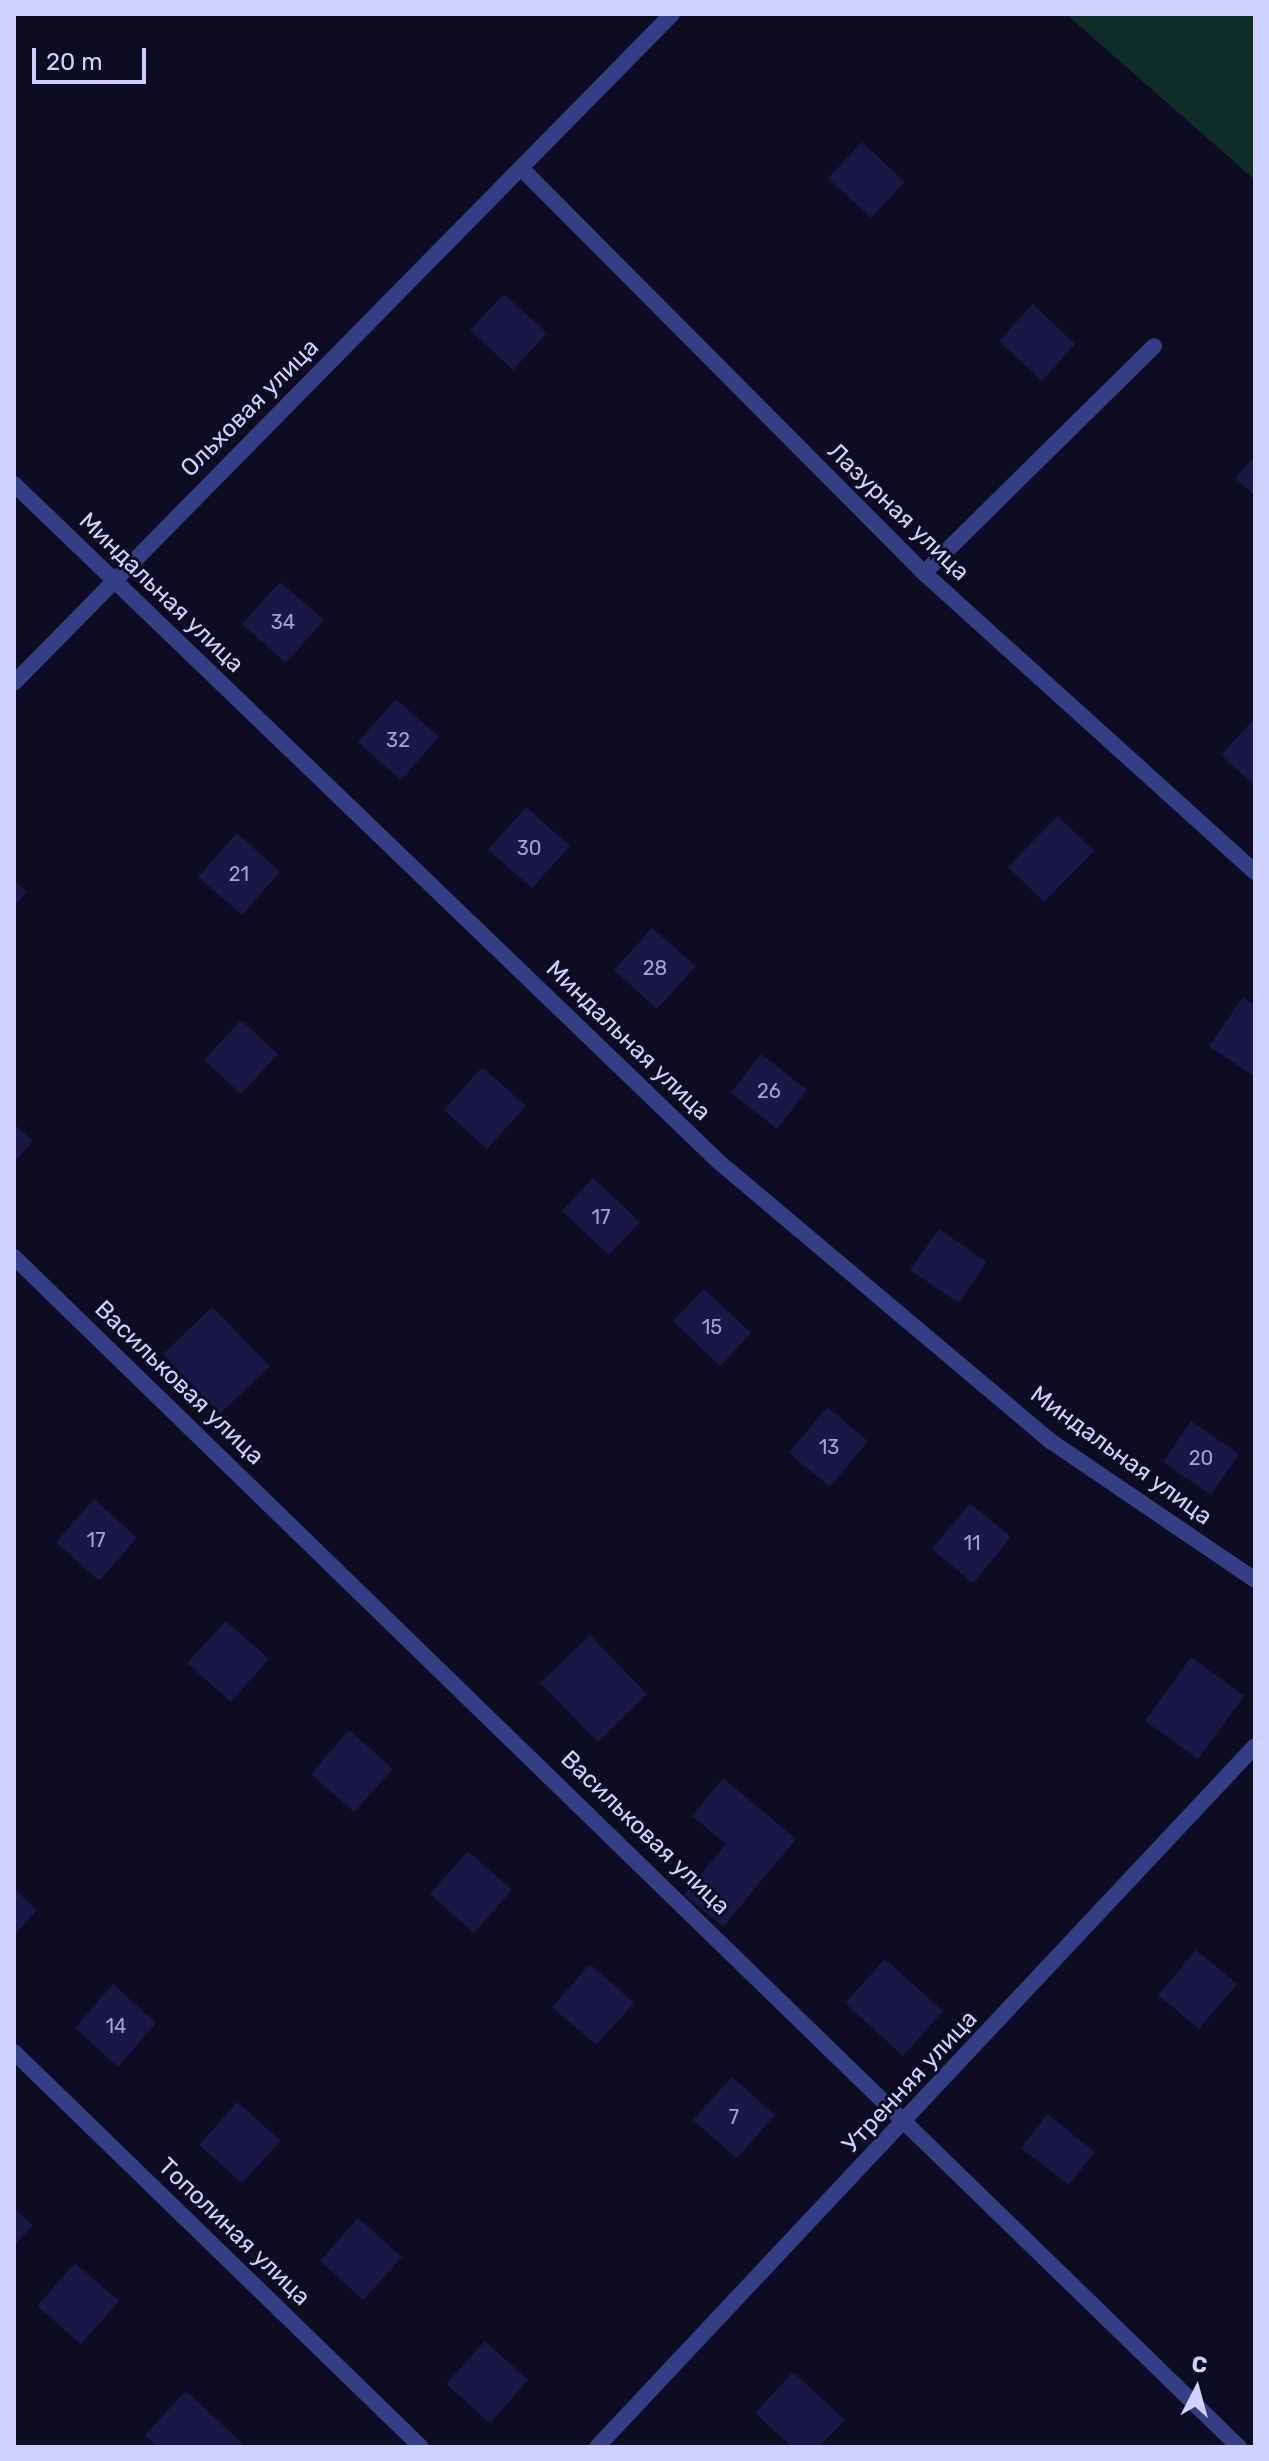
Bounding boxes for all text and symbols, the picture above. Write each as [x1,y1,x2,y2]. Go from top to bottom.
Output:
scale bar [36,32,150,82]
text: 20 m [46,48,103,76]
street label: Ольховая улица [175,333,325,483]
street label: Лазурная улица [821,437,975,587]
street label: Миндальная улица [73,507,249,679]
house number: 34 [271,610,295,634]
house number: 32 [386,728,410,752]
house number: 30 [517,836,541,860]
house number: 21 [229,862,249,886]
street label: Миндальная улица [540,955,716,1127]
house number: 28 [643,956,667,980]
house number: 26 [757,1079,781,1103]
house number: 17 [592,1205,610,1229]
street label: Васильковая улица [88,1295,270,1471]
house number: 15 [702,1315,722,1339]
street label: Миндальная улица [1024,1380,1218,1532]
house number: 13 [819,1435,839,1459]
house number: 20 [1189,1446,1213,1470]
house number: 17 [87,1528,105,1552]
house number: 11 [963,1531,981,1555]
street label: Васильковая улица [554,1745,736,1921]
street label: Утренняя улица [837,2005,983,2159]
house number: 14 [106,2014,126,2038]
house number: 7 [729,2105,739,2129]
street label: Тополиная улица [152,2152,316,2312]
north arrow [1157,2349,1237,2429]
text: С [1190,2350,1209,2379]

